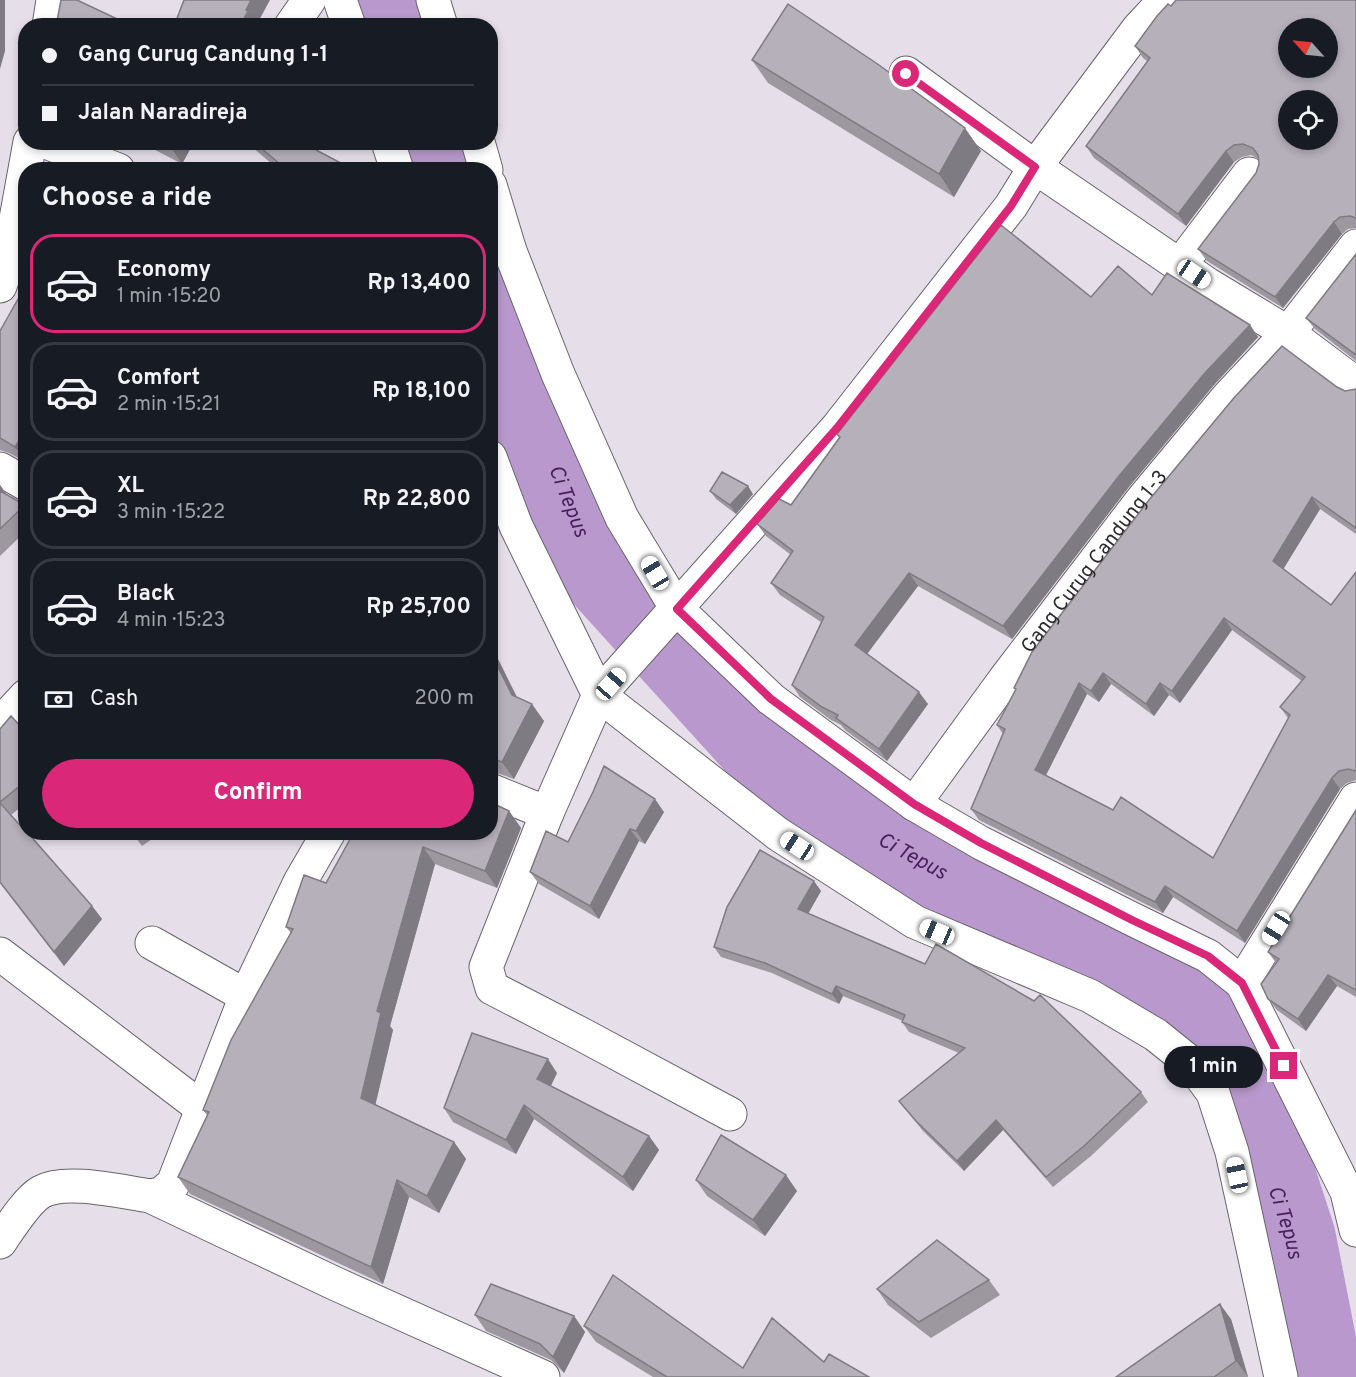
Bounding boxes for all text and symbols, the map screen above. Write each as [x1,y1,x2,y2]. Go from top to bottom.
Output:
north arrow [1278,18,1338,78]
map controls [1278,18,1338,150]
text: Gang Curug Candung 1-1 [78,42,328,69]
route start [892,60,919,87]
button: locate [1278,90,1338,150]
text: Jalan Naradireja [78,100,248,127]
text: Choose a ride [42,181,212,215]
car [1174,256,1214,292]
icon: car [45,257,99,311]
text: Economy [117,257,211,284]
text: Rp 13,400 [368,270,471,297]
text: 1 min · 15:20 [117,284,221,310]
icon: car [45,365,99,419]
text: Comfort [117,365,200,392]
text: Rp 18,100 [372,378,471,405]
text: 2 min · 15:21 [117,392,221,418]
water label: Ci Tepus [542,461,595,542]
street label: Gang Curug Candung 1-3 [1016,465,1174,659]
icon: car [45,473,99,527]
text: XL [117,473,144,500]
text: Rp 22,800 [363,486,471,513]
text: 3 min · 15:22 [117,500,225,526]
car [638,553,672,593]
icon: car [45,581,99,635]
text: Black [117,581,175,608]
text: Rp 25,700 [366,594,471,621]
text: 4 min · 15:23 [117,608,225,634]
car [592,665,630,703]
icon: cash [42,683,75,716]
text: Cash [90,686,139,713]
text: 200 m [415,686,474,712]
button: Confirm [42,759,474,828]
water label: Ci Tepus [873,826,952,887]
car [777,829,817,863]
car [1259,908,1293,948]
car [917,917,957,947]
callout: 1 min [1164,1045,1263,1087]
route end [1270,1052,1297,1079]
text: 1 min [1189,1054,1238,1080]
car [1224,1156,1250,1194]
water label: Ci Tepus [1261,1182,1308,1262]

